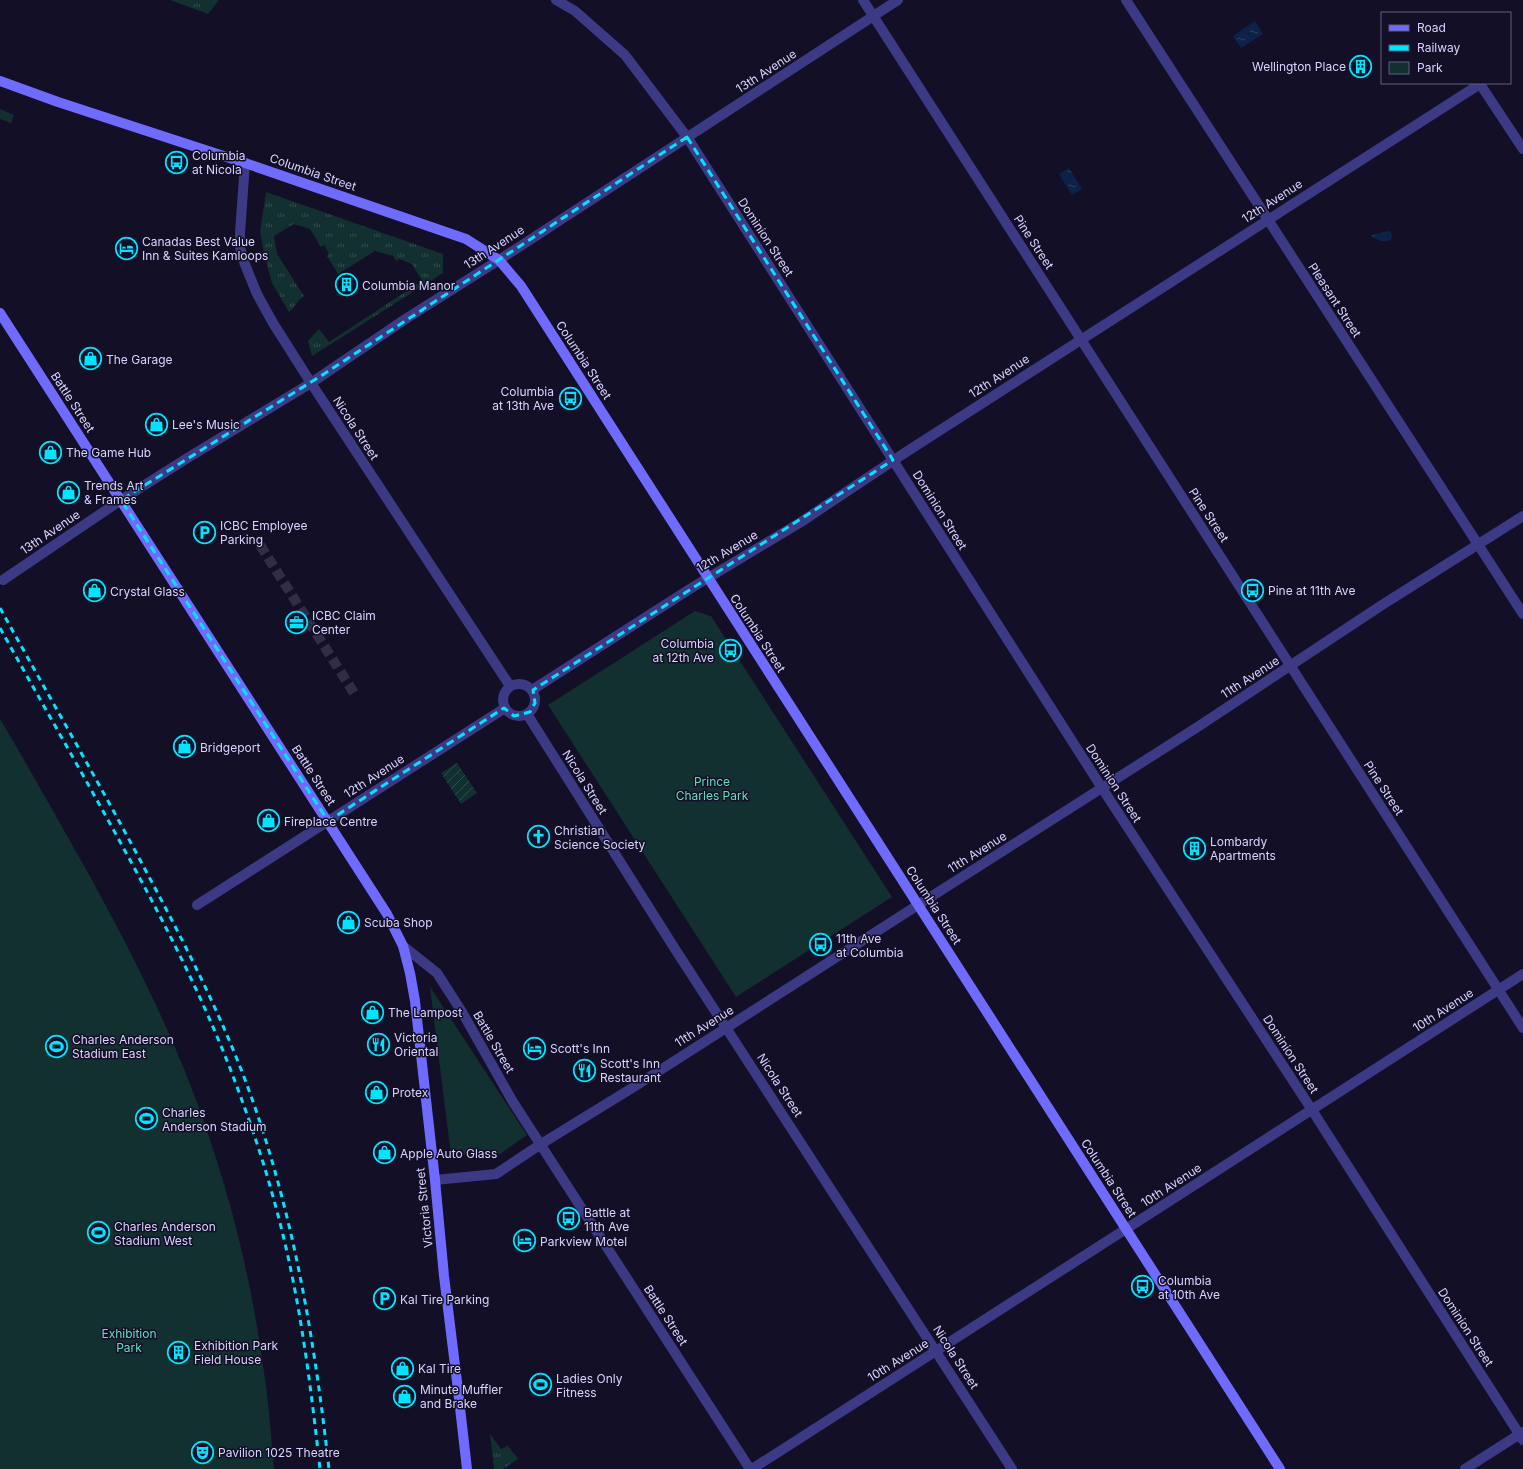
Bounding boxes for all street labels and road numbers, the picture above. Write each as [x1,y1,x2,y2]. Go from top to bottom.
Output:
street label: 13th Avenue [733,46,799,96]
street label: Columbia Street [268,150,358,194]
street label: 12th Avenue [1239,176,1305,226]
street label: Dominion Street [735,195,797,279]
street label: Pine Street [1011,212,1057,272]
street label: 13th Avenue [461,222,527,272]
street label: Pleasant Street [1305,260,1365,340]
street label: Columbia Street [553,318,615,402]
street label: 12th Avenue [966,351,1032,401]
street label: Battle Street [48,369,98,435]
street label: Nicola Street [330,393,382,463]
street label: Dominion Street [910,468,970,553]
street label: Pine Street [1186,485,1232,545]
street label: 13th Avenue [17,507,83,557]
street label: 12th Avenue [694,527,760,575]
street label: Columbia Street [727,591,789,675]
street label: 11th Avenue [1218,653,1282,701]
street label: Dominion Street [1083,741,1145,825]
street label: Battle Street [289,742,339,808]
street label: Nicola Street [559,747,611,817]
street label: 12th Avenue [341,751,407,801]
street label: Pine Street [1361,758,1407,818]
street label: 11th Avenue [945,828,1009,876]
street label: Columbia Street [903,863,965,947]
street label: 10th Avenue [1410,985,1476,1035]
street label: 11th Avenue [672,1002,736,1050]
street label: Battle Street [470,1008,518,1076]
street label: Dominion Street [1260,1012,1322,1096]
street label: Nicola Street [754,1050,806,1120]
street label: Columbia Street [1078,1136,1140,1220]
street label: 10th Avenue [1138,1160,1204,1210]
street label: Victoria Street [412,1167,436,1249]
street label: Battle Street [641,1282,691,1348]
street label: Dominion Street [1435,1285,1497,1369]
street label: Nicola Street [930,1322,982,1392]
street label: 10th Avenue [865,1335,931,1385]

